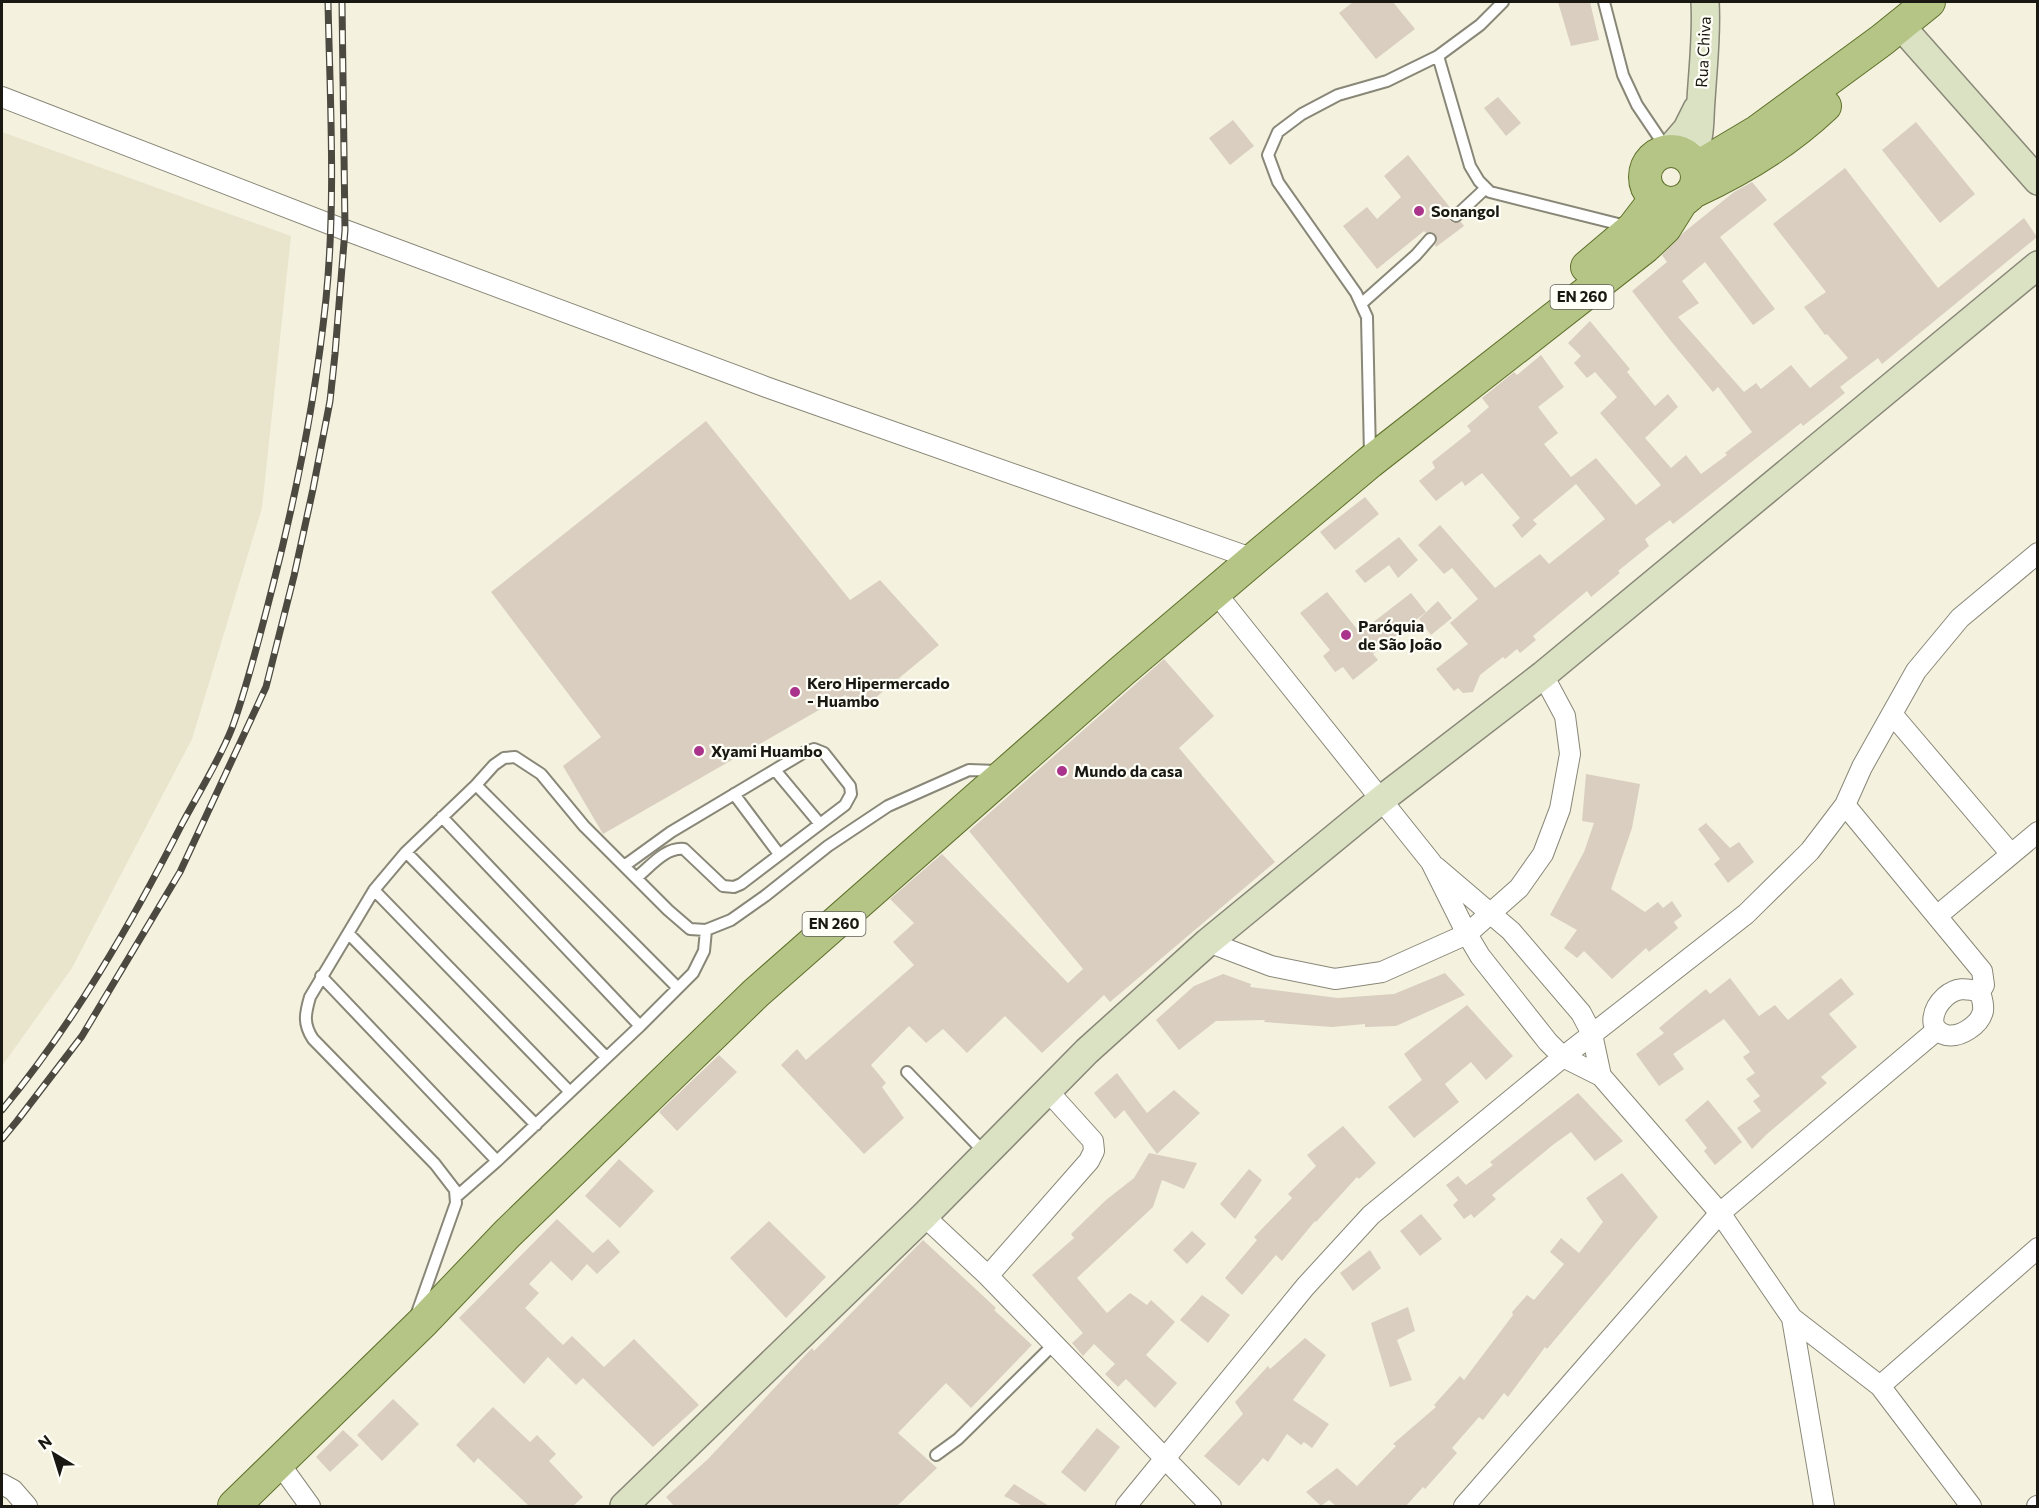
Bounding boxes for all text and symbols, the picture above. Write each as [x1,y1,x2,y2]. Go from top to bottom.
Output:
street label: Rua Chiva [1691,16,1714,88]
place label: Sonangol [1431,201,1500,220]
marker: Sonangol [1412,204,1426,218]
road number: EN 260 [1550,285,1614,309]
place label: Paróquia de São João [1358,616,1442,653]
marker: Paróquia de São João [1339,628,1353,642]
place label: Kero Hipermercado - Huambo [807,673,950,710]
marker: Kero Hipermercado - Huambo [788,685,802,699]
place label: Xyami Huambo [711,741,823,760]
marker: Xyami Huambo [692,744,706,758]
place label: Mundo da casa [1074,761,1183,780]
marker: Mundo da casa [1055,764,1069,778]
road number: EN 260 [802,912,866,936]
north arrow [24,1424,84,1484]
text: N [34,1431,55,1453]

